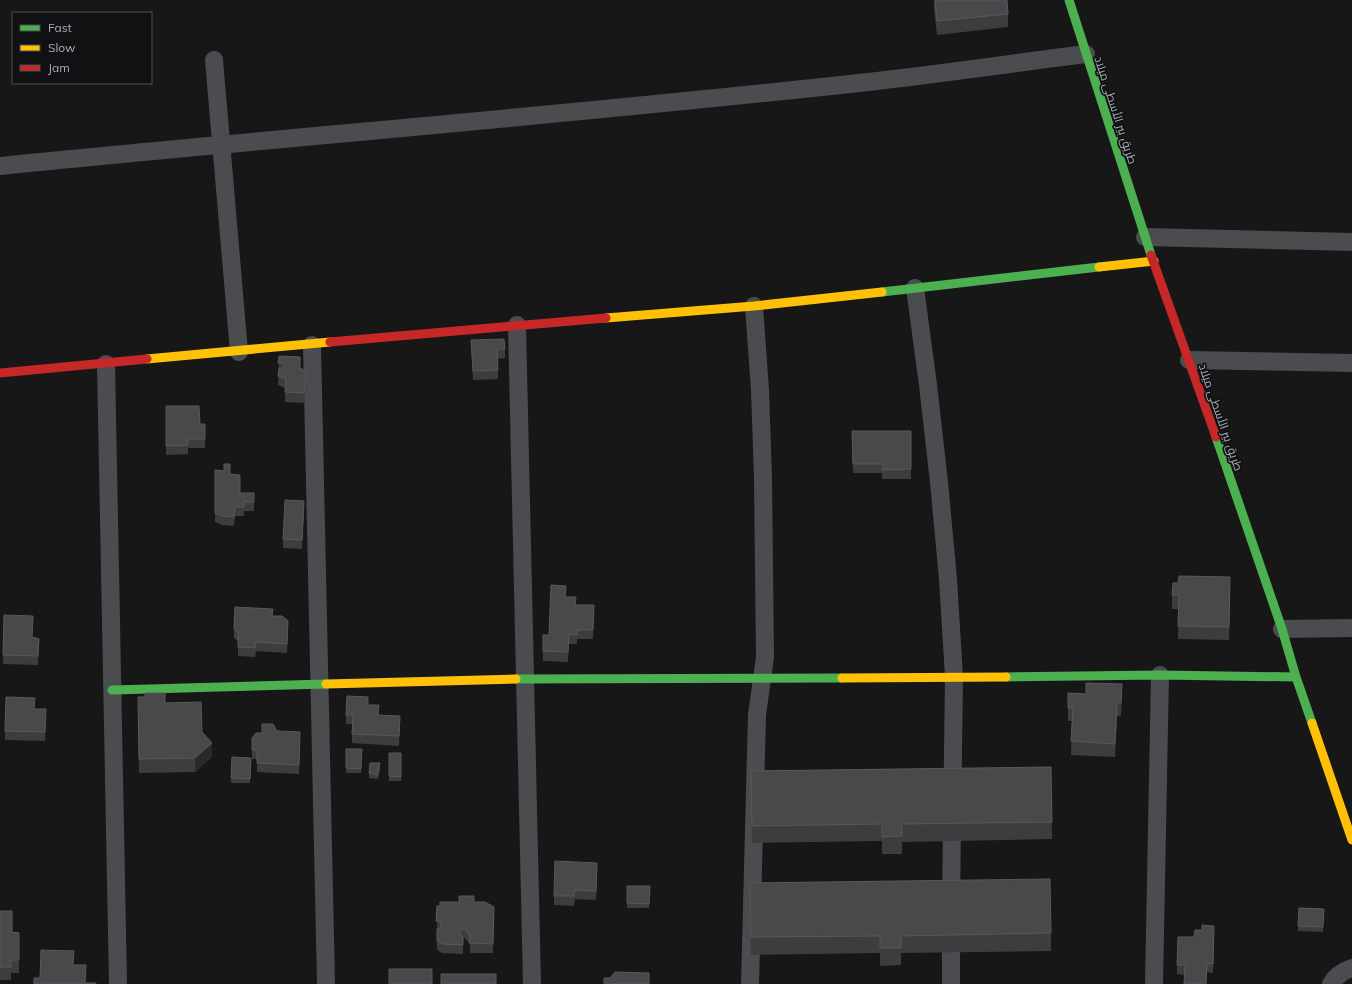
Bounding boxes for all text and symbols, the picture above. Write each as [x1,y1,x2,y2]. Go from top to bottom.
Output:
legend [12,12,152,84]
text: Fast [48,20,72,35]
text: Slow [48,40,76,55]
street label: طريق بير الأسطى ميلاد [1091,54,1141,166]
text: Jam [48,60,70,75]
street label: طريق بير الأسطى ميلاد [1196,361,1246,473]

